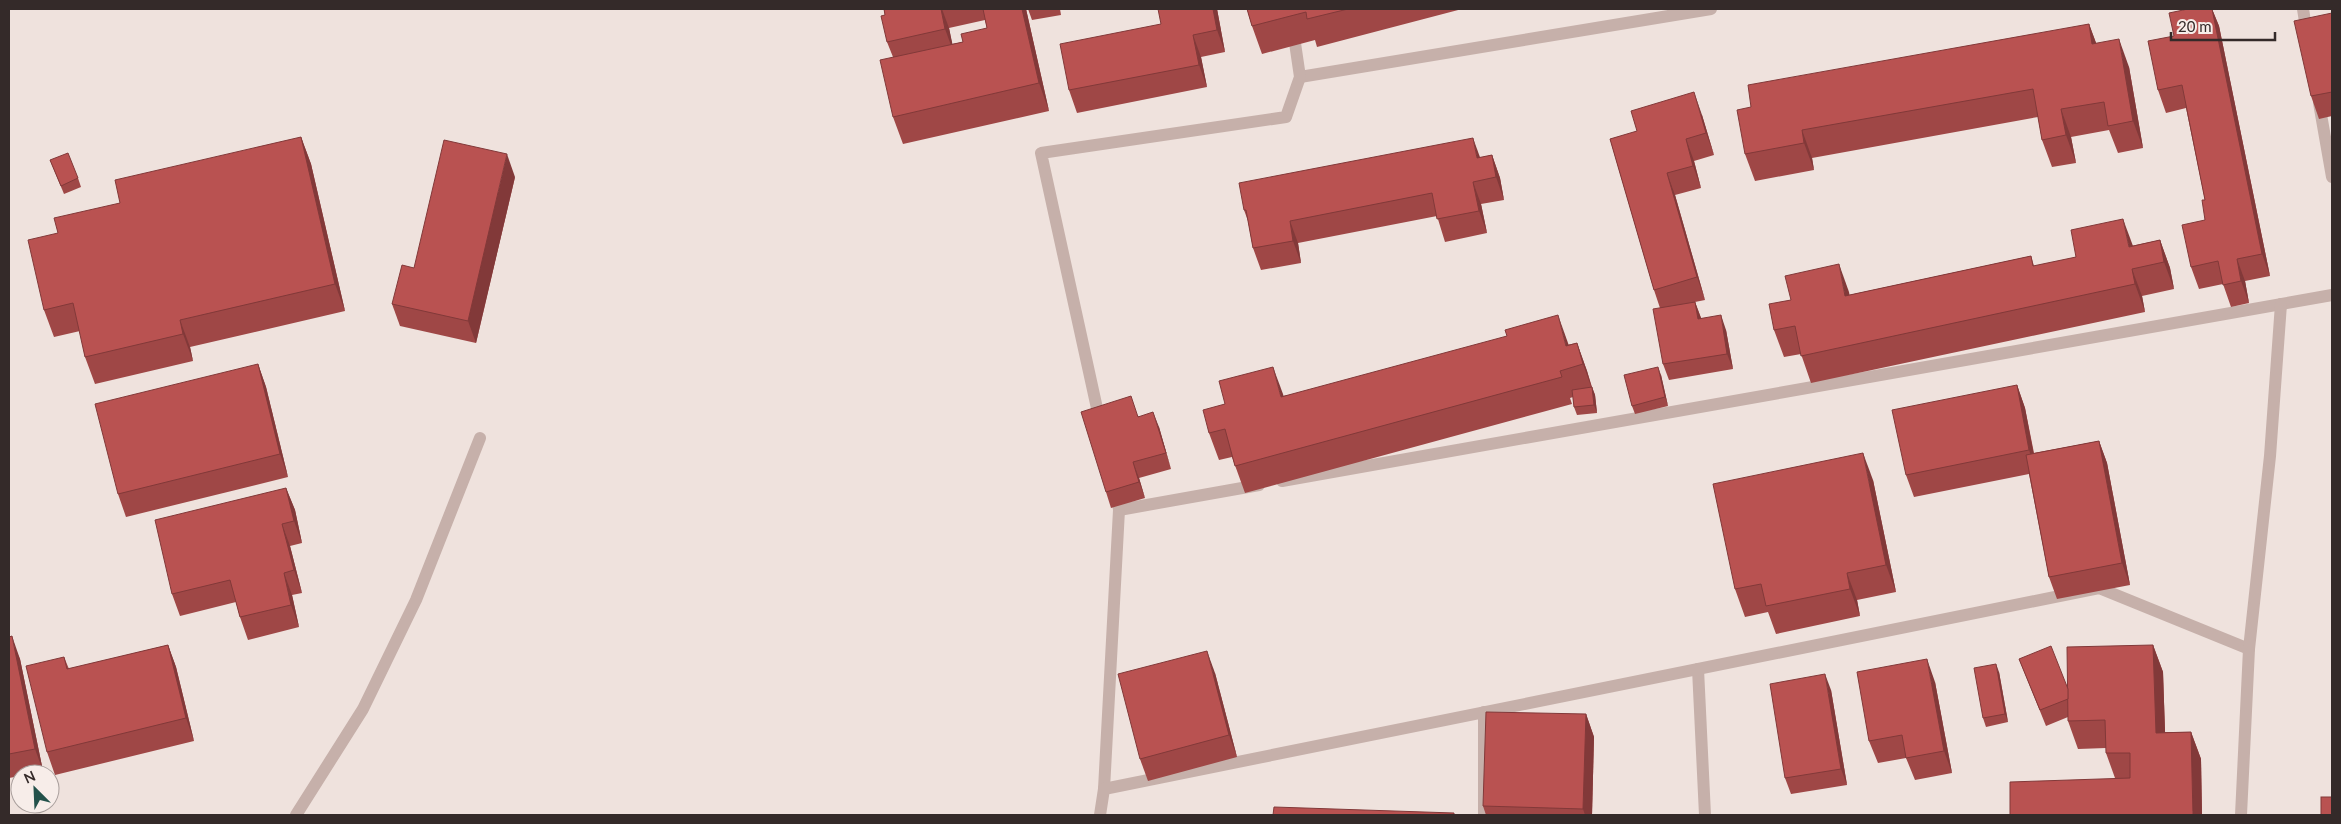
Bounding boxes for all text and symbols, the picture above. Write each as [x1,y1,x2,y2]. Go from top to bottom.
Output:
scale bar [2171,10,2275,42]
text: 20 m [2178,17,2212,35]
north arrow [10,764,60,814]
text: N [21,767,38,787]

